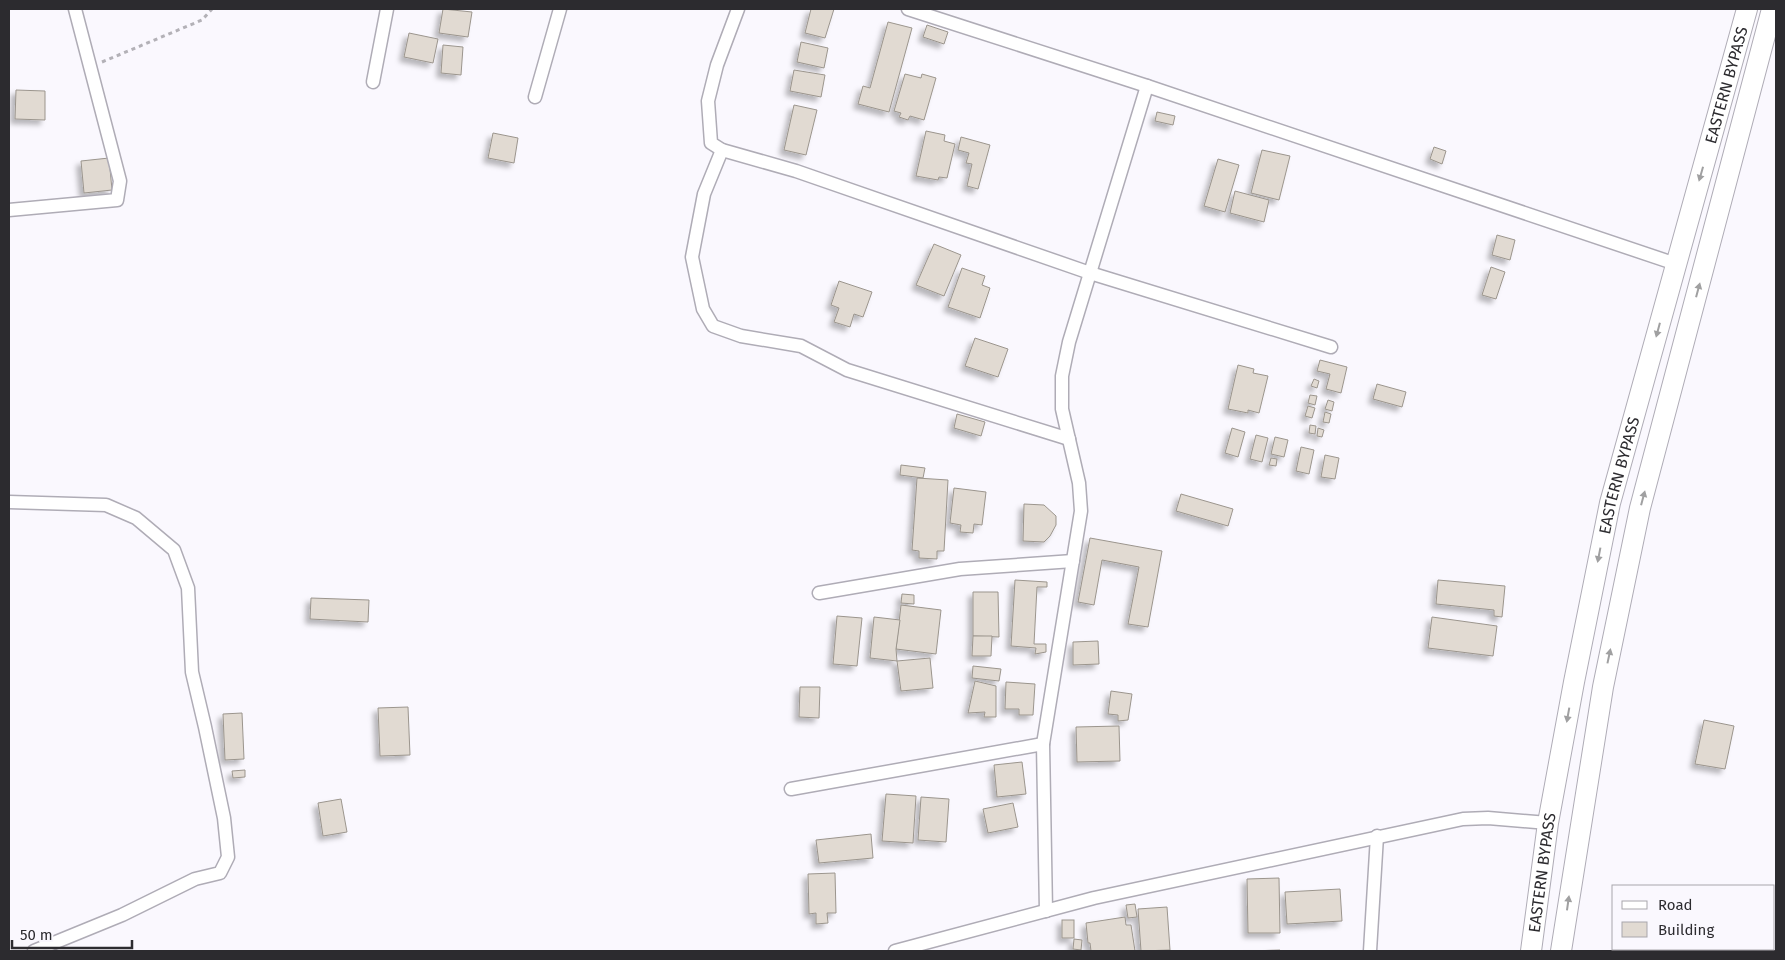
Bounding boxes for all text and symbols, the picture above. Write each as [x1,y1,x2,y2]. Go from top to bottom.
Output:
street label: EASTERN BYPASS [1701,24,1752,146]
one-way arrow [1697,166,1705,181]
one-way arrow [1694,282,1702,297]
one-way arrow [1653,323,1661,338]
street label: EASTERN BYPASS [1595,414,1644,536]
one-way arrow [1639,490,1647,505]
one-way arrow [1595,548,1603,564]
one-way arrow [1606,648,1614,664]
one-way arrow [1564,707,1572,722]
street label: EASTERN BYPASS [1525,811,1560,934]
legend [1612,885,1775,950]
one-way arrow [1564,895,1572,911]
text: Road [1658,896,1693,914]
scale bar [12,918,132,950]
text: Building [1658,921,1714,939]
text: 50 m [20,926,53,944]

